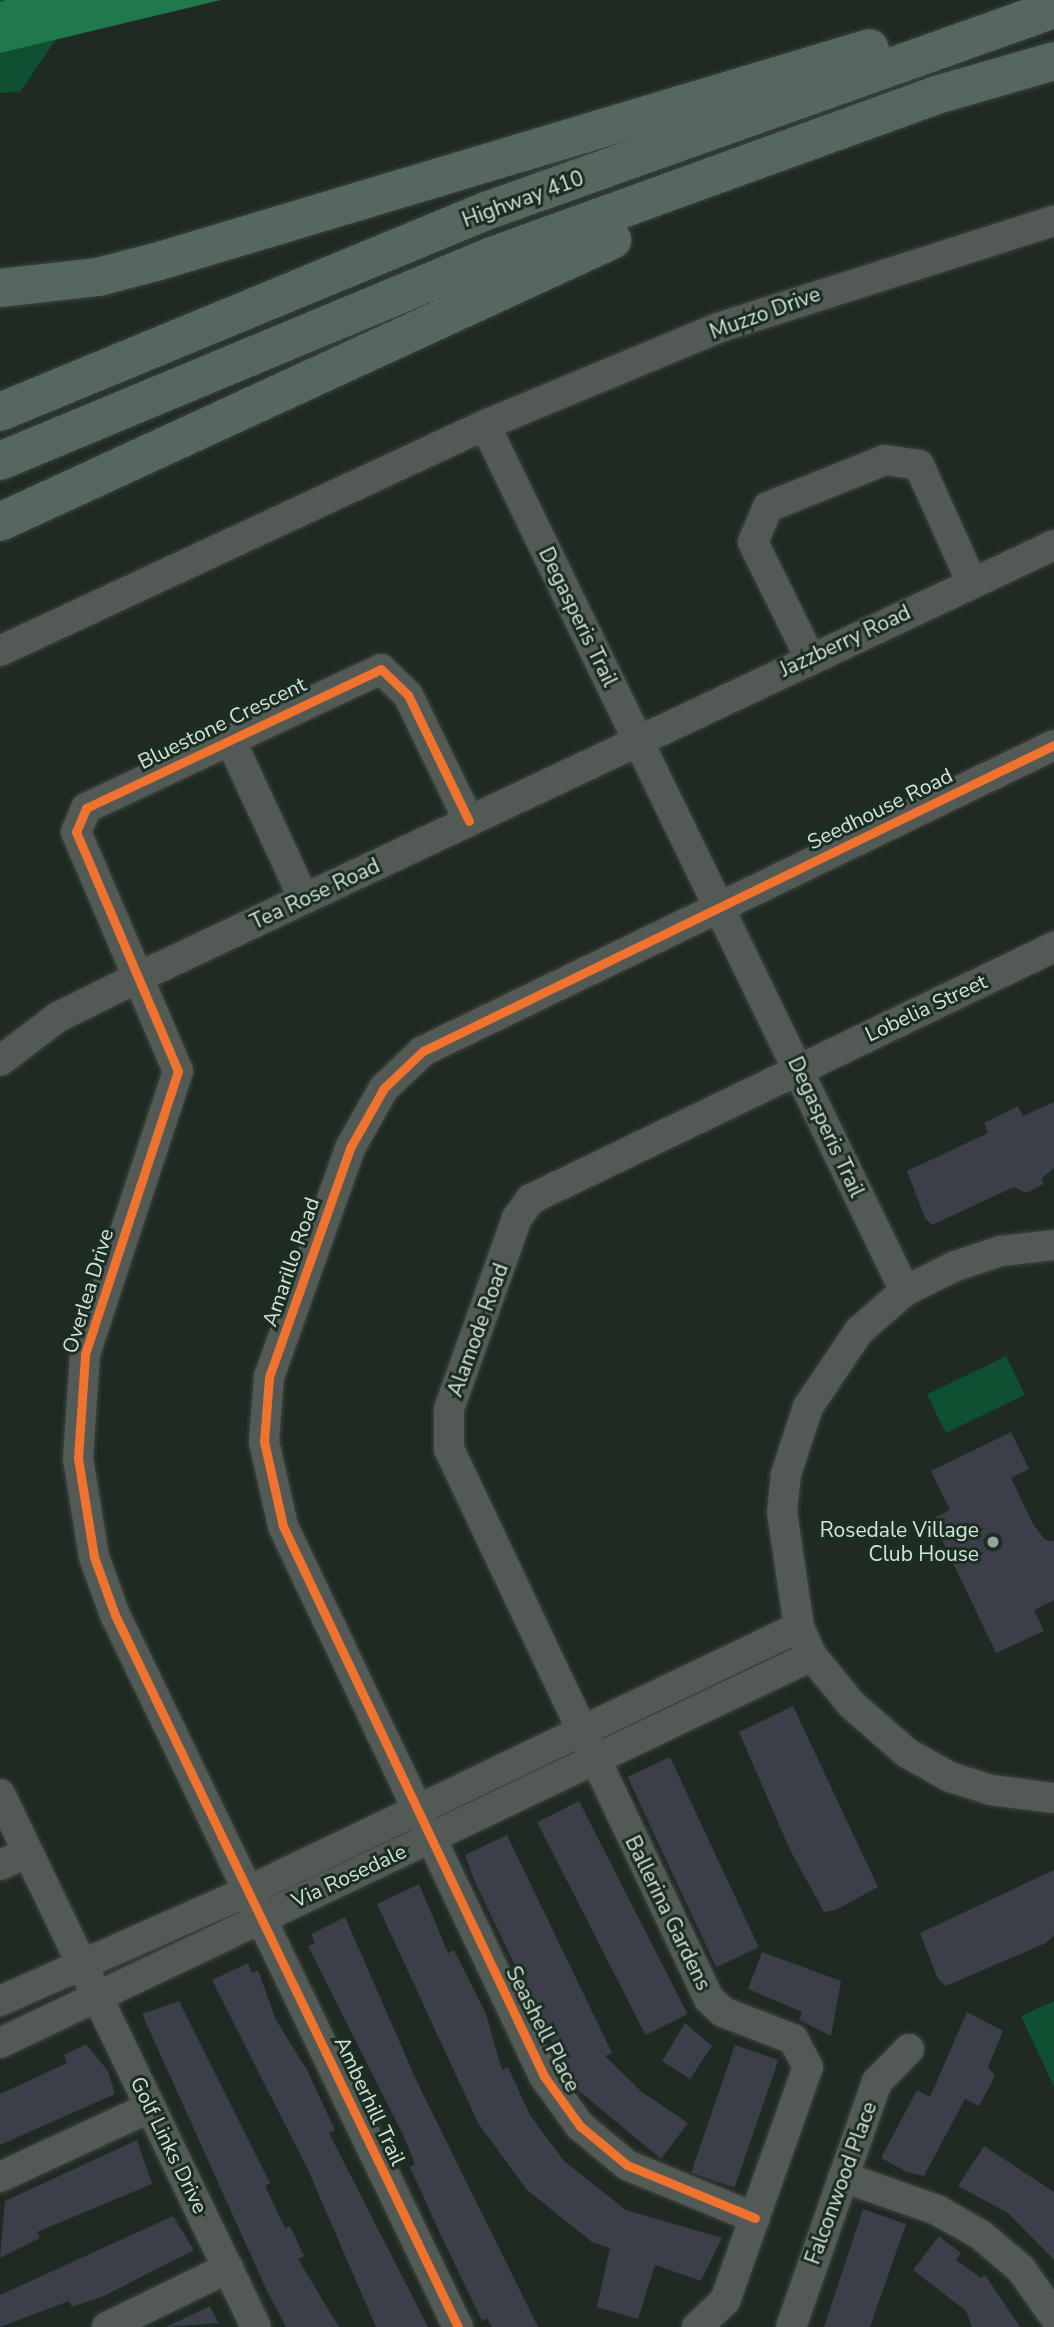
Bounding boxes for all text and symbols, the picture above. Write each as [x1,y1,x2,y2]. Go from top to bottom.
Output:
street label: Highway 410 [459,165,587,233]
street label: Muzzo Drive [706,281,824,345]
street label: Degasperis Trail [533,543,623,691]
street label: Jazzberry Road [776,600,914,682]
street label: Bluestone Crescent [134,671,310,775]
street label: Seedhouse Road [803,763,957,855]
street label: Tea Rose Road [246,853,384,935]
street label: Lobelia Street [861,969,991,1047]
street label: Degasperis Trail [782,1053,870,1201]
street label: Amarillo Road [257,1194,325,1330]
street label: Overlea Drive [57,1226,119,1356]
street label: Alamode Road [442,1260,514,1400]
place label: Rosedale Village Club House [820,1517,979,1567]
marker: Rosedale Village Club House [985,1534,1001,1550]
street label: Ballerina Gardens [620,1832,716,1994]
street label: Via Rosedale [288,1839,410,1913]
street label: Seashell Place [501,1962,585,2096]
street label: Amberhill Trail [329,2032,411,2170]
street label: Golf Links Drive [125,2072,213,2218]
street label: Falconwood Place [800,2098,882,2268]

